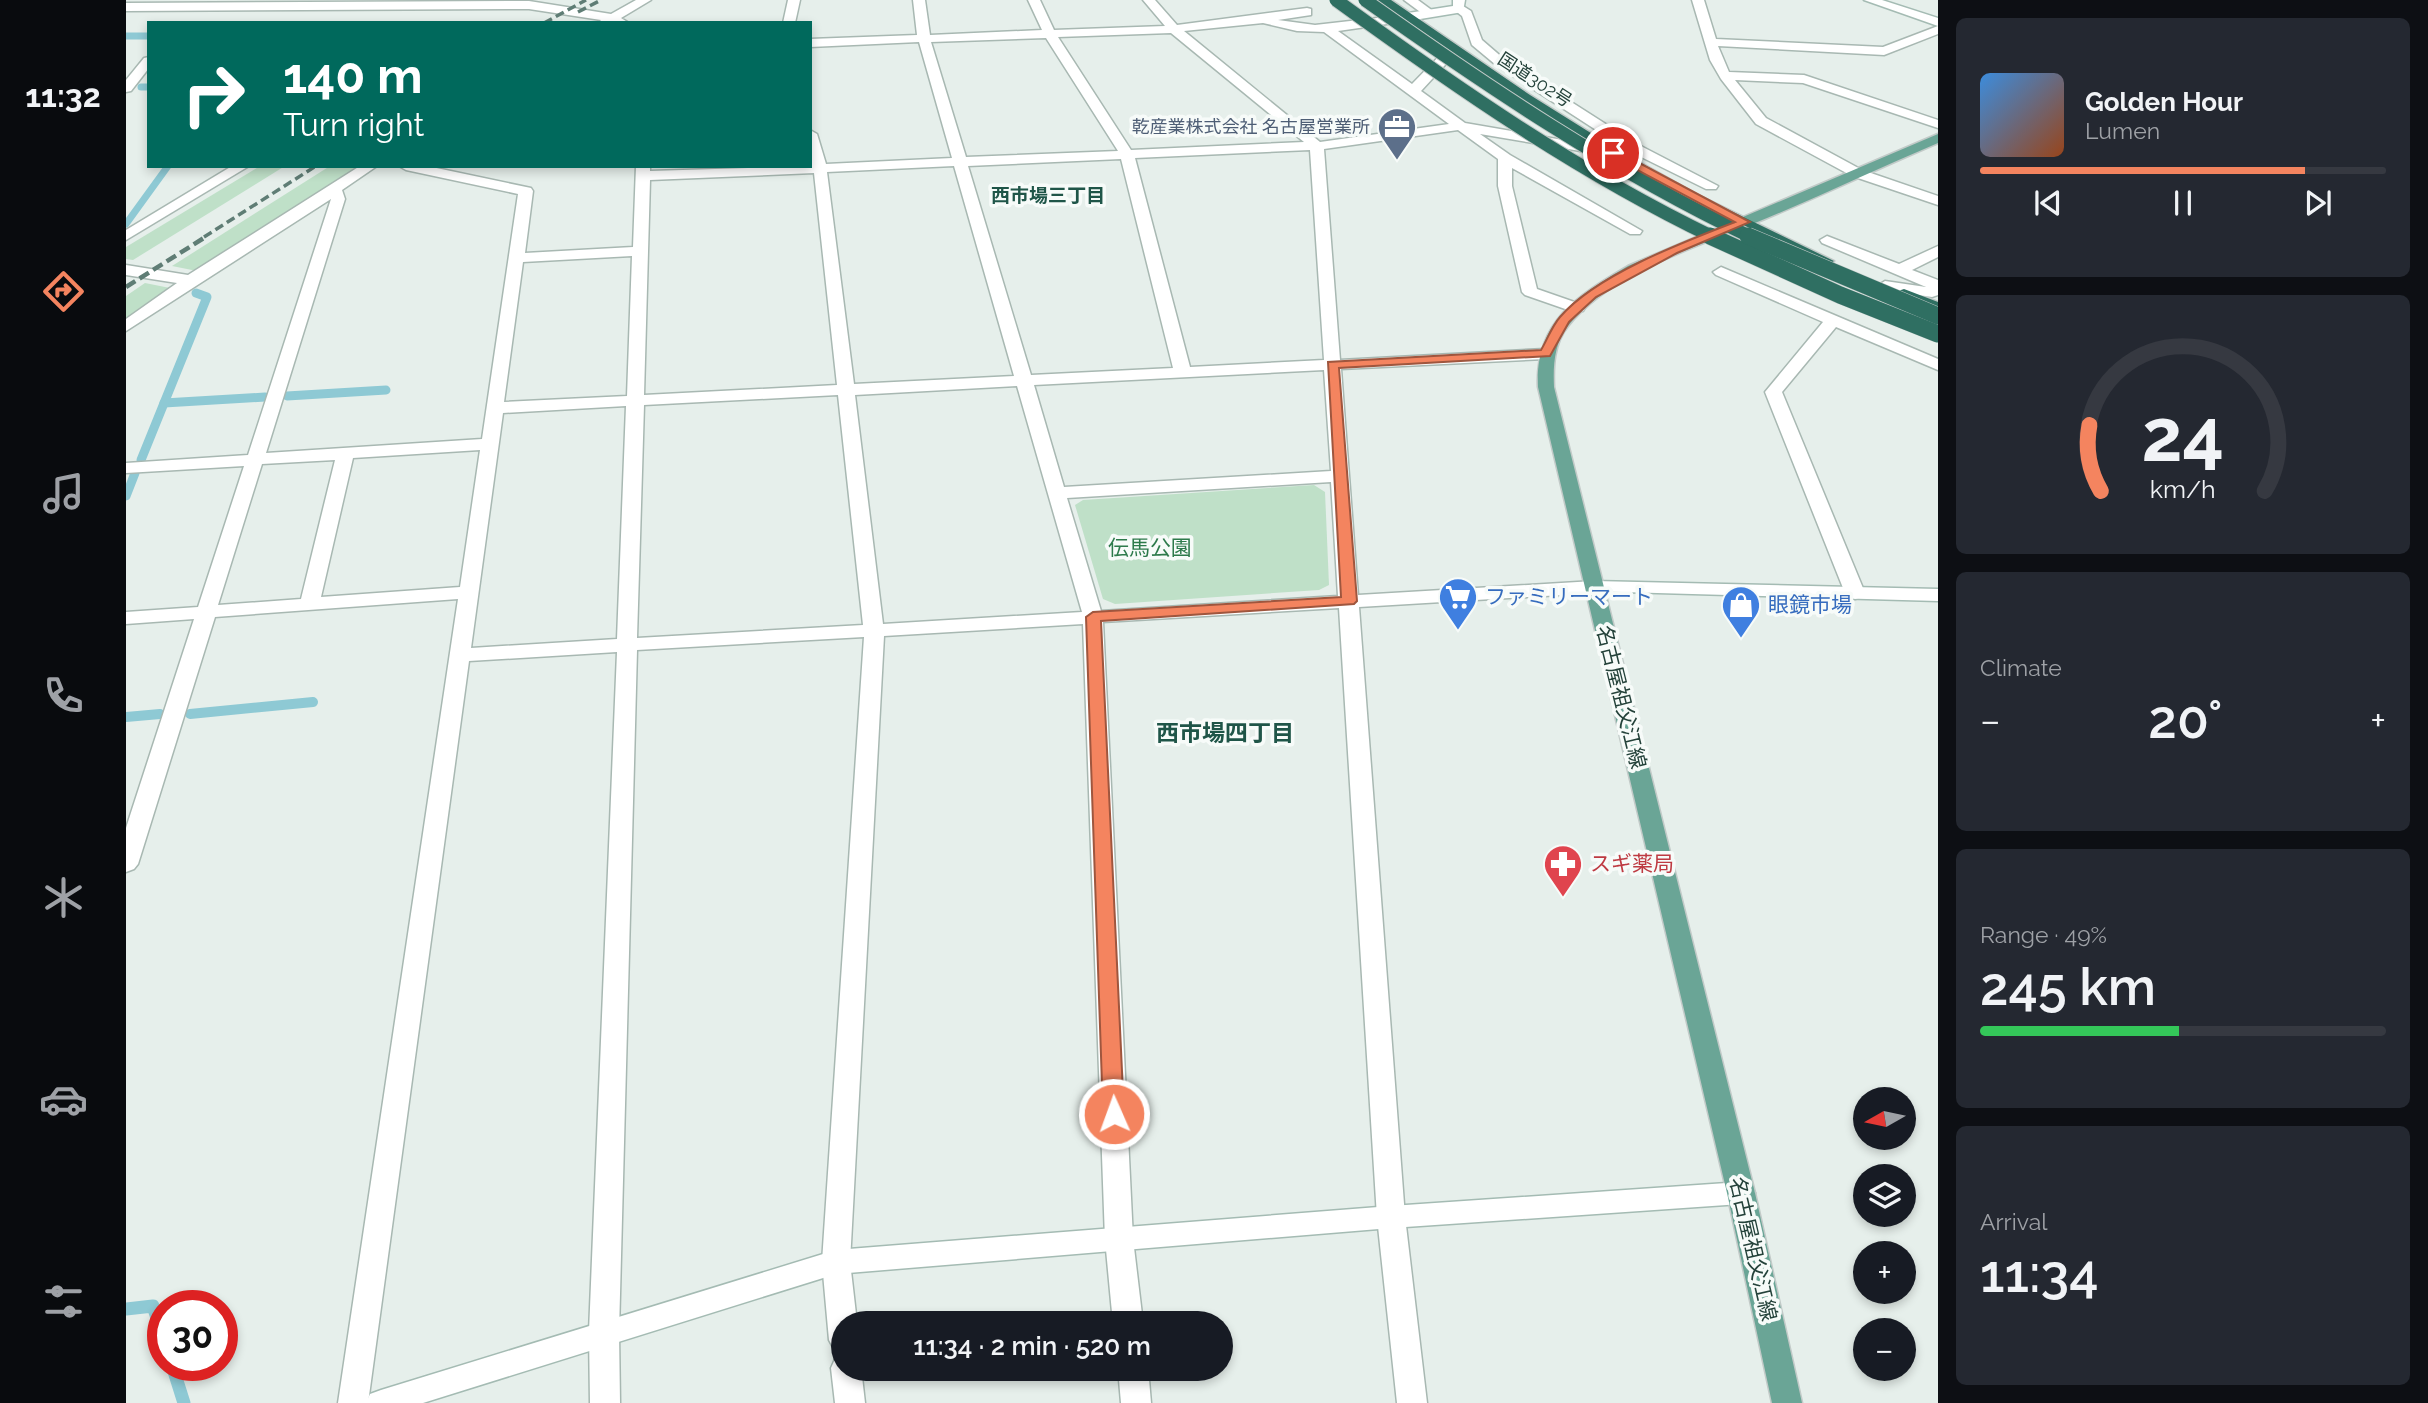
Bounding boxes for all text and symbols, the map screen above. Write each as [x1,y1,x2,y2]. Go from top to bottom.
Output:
text: 140 m [283,47,423,104]
street label: 国道302号 [1494,48,1576,111]
icon: right [168,49,259,140]
text: 11:32 [25,77,101,114]
text: Golden Hour [2085,87,2243,117]
text: Turn right [283,106,424,143]
office icon: 乾産業株式会社 名古屋営業所 [1376,106,1418,161]
place label: 乾産業株式会社 名古屋営業所 [1131,116,1370,137]
text: Lumen [2085,117,2160,144]
pin [1583,123,1643,183]
icon: arrive [1594,134,1632,172]
district label: 西市場三丁目 [991,184,1105,206]
icon: previous [2029,184,2067,222]
icon: pause [2164,184,2202,222]
icon: next [2299,184,2337,222]
icon: directions [39,267,88,316]
text: 24 [2142,393,2224,478]
icon: music [39,469,88,518]
text: km/h [2150,473,2216,503]
park label: 伝馬公園 [1108,535,1192,560]
supermarket icon: ファミリーマート [1437,576,1479,631]
place label: ファミリーマート [1485,584,1653,609]
shop icon: 眼鏡市場 [1720,584,1762,639]
place label: 眼鏡市場 [1768,592,1852,617]
street label: 名古屋祖父江線 [1592,623,1651,771]
text: Climate [1980,654,2062,681]
icon: phone [39,671,88,720]
text: 20° [2148,689,2222,750]
text: − [1980,698,2000,743]
text: + [2370,698,2386,743]
district label: 西市場四丁目 [1156,719,1294,746]
pharmacy icon: スギ薬局 [1542,843,1584,898]
place label: スギ薬局 [1590,851,1674,876]
icon: climate [39,873,88,922]
text: Range · 49% [1980,921,2107,948]
text: 245 km [1980,956,2156,1017]
icon: car [39,1075,88,1124]
position arrow [1077,1077,1151,1151]
north arrow [1853,1087,1916,1150]
map controls [1853,1087,1916,1381]
button: layers [1853,1164,1916,1227]
street label: 名古屋祖父江線 [1725,1174,1782,1323]
text: Arrival [1980,1208,2047,1235]
button: + [1853,1241,1916,1304]
text: 11:34 [1980,1243,2098,1304]
icon: filters [39,1277,88,1326]
speed limit sign: 30 [147,1290,238,1381]
button: − [1853,1318,1916,1381]
text: 11:34 · 2 min · 520 m [913,1331,1151,1361]

